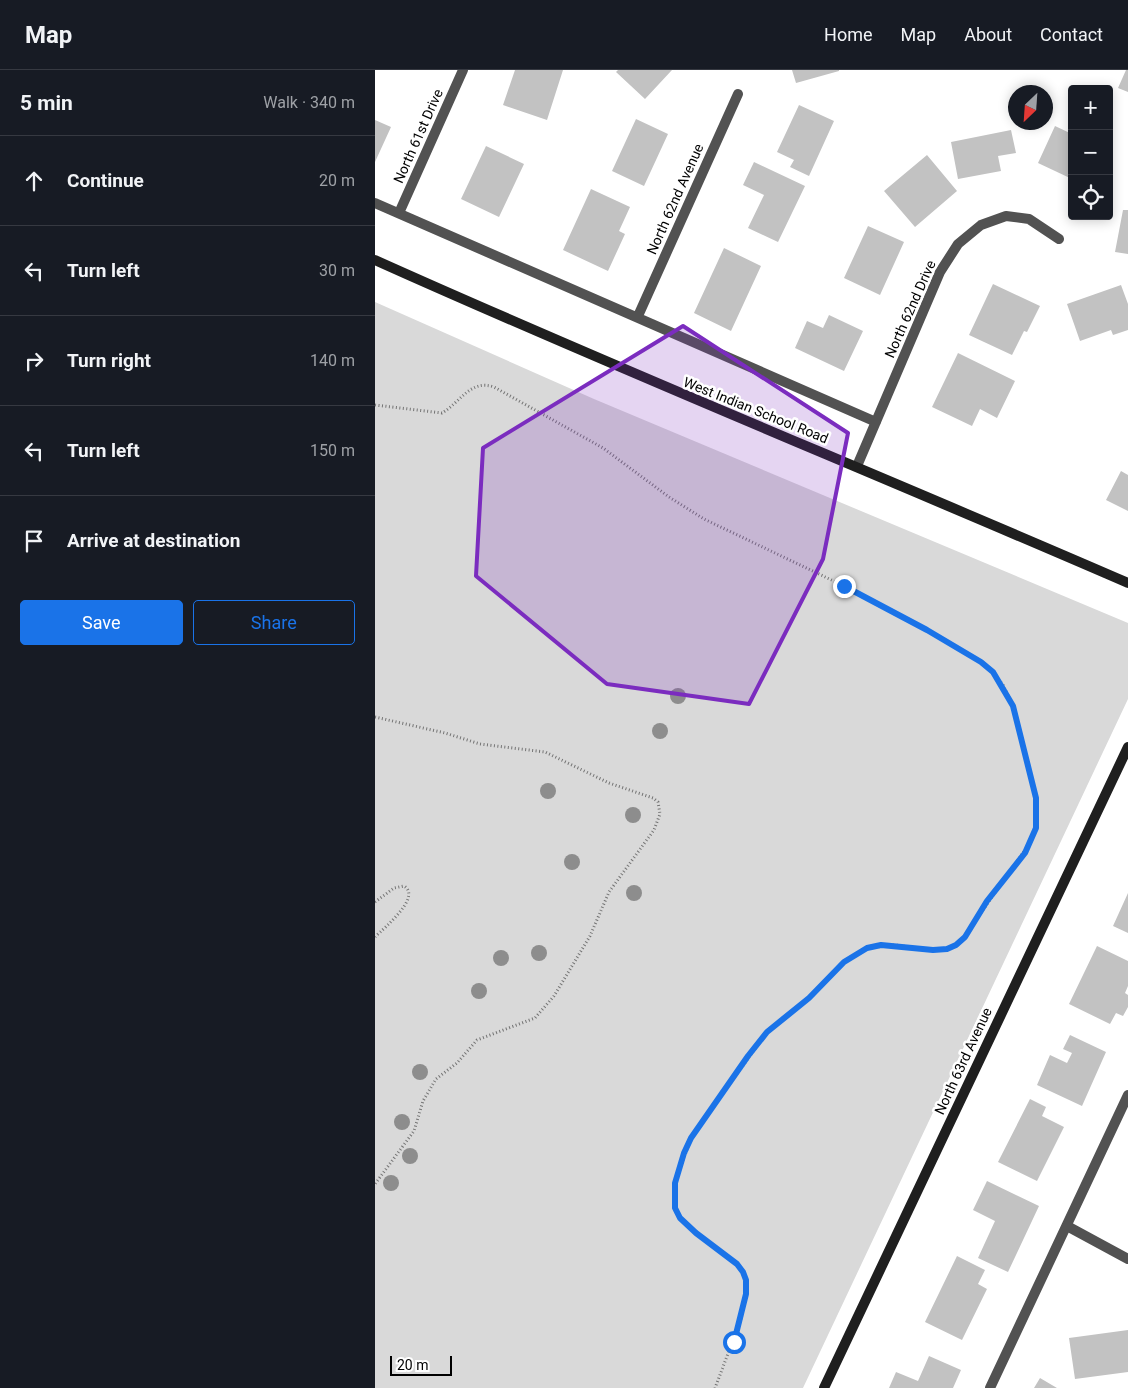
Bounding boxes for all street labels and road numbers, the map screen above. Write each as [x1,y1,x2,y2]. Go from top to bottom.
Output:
street label: North 61st Drive [390,86,446,186]
street label: North 62nd Avenue [643,141,707,257]
street label: North 62nd Drive [881,258,939,360]
street label: West Indian School Road [681,374,831,446]
street label: North 63rd Avenue [931,1005,995,1117]

